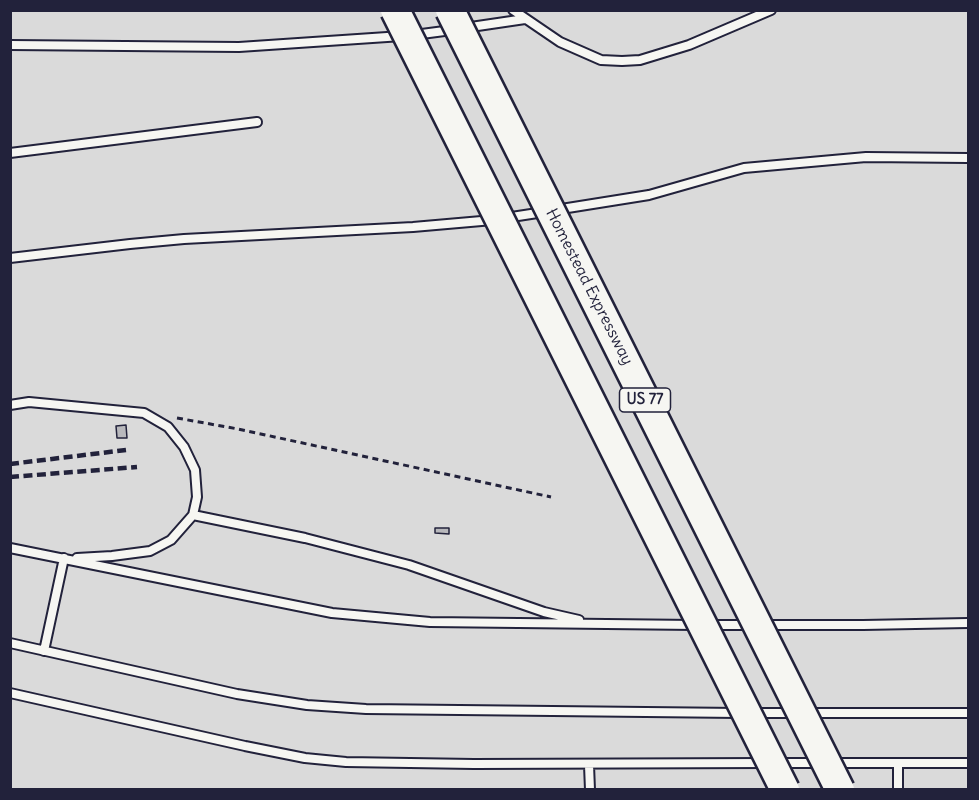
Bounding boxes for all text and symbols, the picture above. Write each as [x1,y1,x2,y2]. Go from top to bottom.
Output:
street label: Homestead Expressway [541,206,637,368]
road number: US 77 [620,388,670,412]

